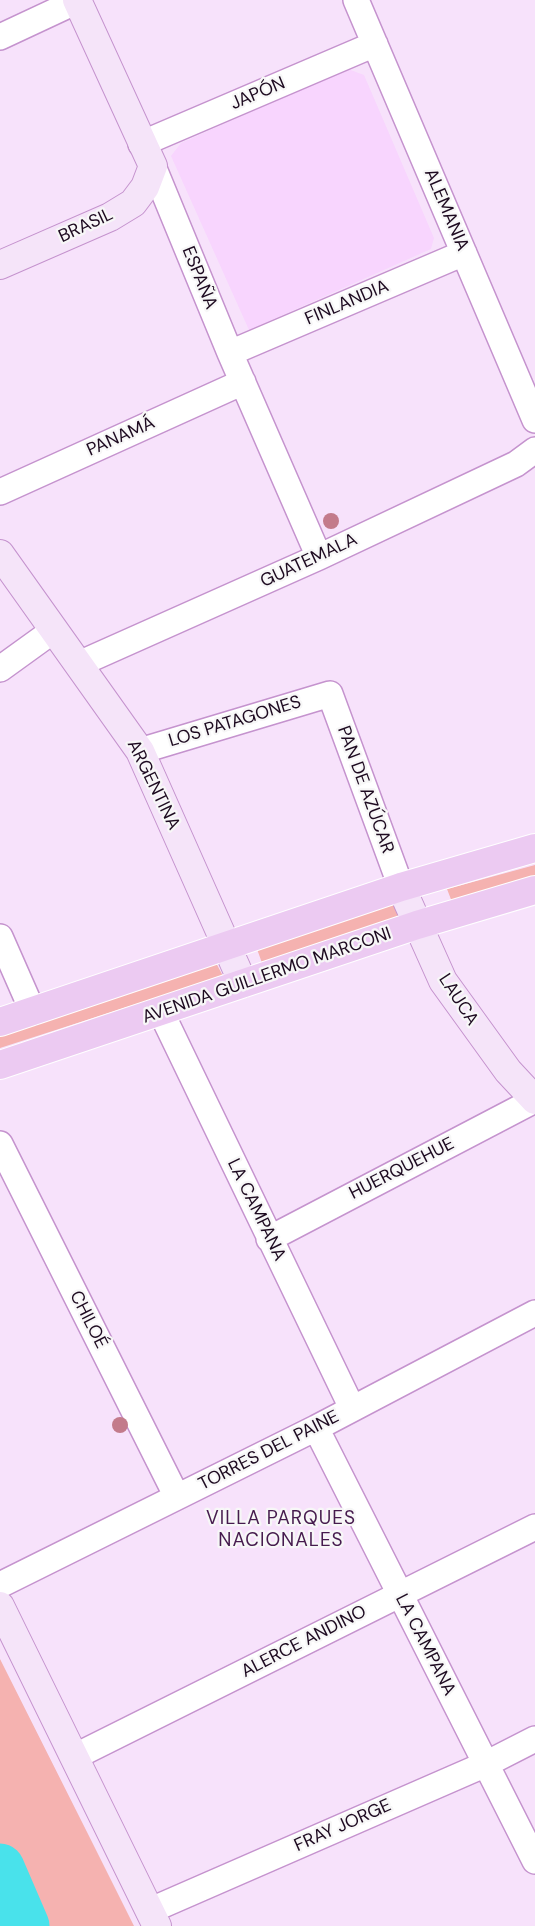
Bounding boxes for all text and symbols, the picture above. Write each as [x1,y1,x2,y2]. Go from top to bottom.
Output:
street label: JAPÓN [227,73,289,115]
street label: ALEMANIA [419,166,473,254]
street label: BRASIL [55,204,117,248]
street label: ESPAÑA [177,243,221,313]
street label: FINLANDIA [302,276,392,330]
street label: PANAMÁ [84,412,158,462]
street label: GUATEMALA [257,529,361,593]
street label: LOS PATAGONES [166,692,304,752]
street label: PAN DE AZÚCAR [332,723,398,857]
street label: ARGENTINA [122,736,184,834]
street label: AVENIDA GUILLERMO MARCONI [140,923,394,1029]
street label: LAUCA [433,970,483,1030]
street label: HUERQUEHUE [346,1133,458,1205]
street label: LA CAMPANA [222,1155,290,1265]
street label: CHILOÉ [64,1288,112,1352]
street label: TORRES DEL PAINE [195,1406,343,1496]
district label: VILLA PARQUES NACIONALES [204,1508,358,1552]
street label: LA CAMPANA [390,1591,460,1699]
street label: ALERCE ANDINO [238,1601,370,1683]
street label: FRAY JORGE [291,1795,395,1857]

